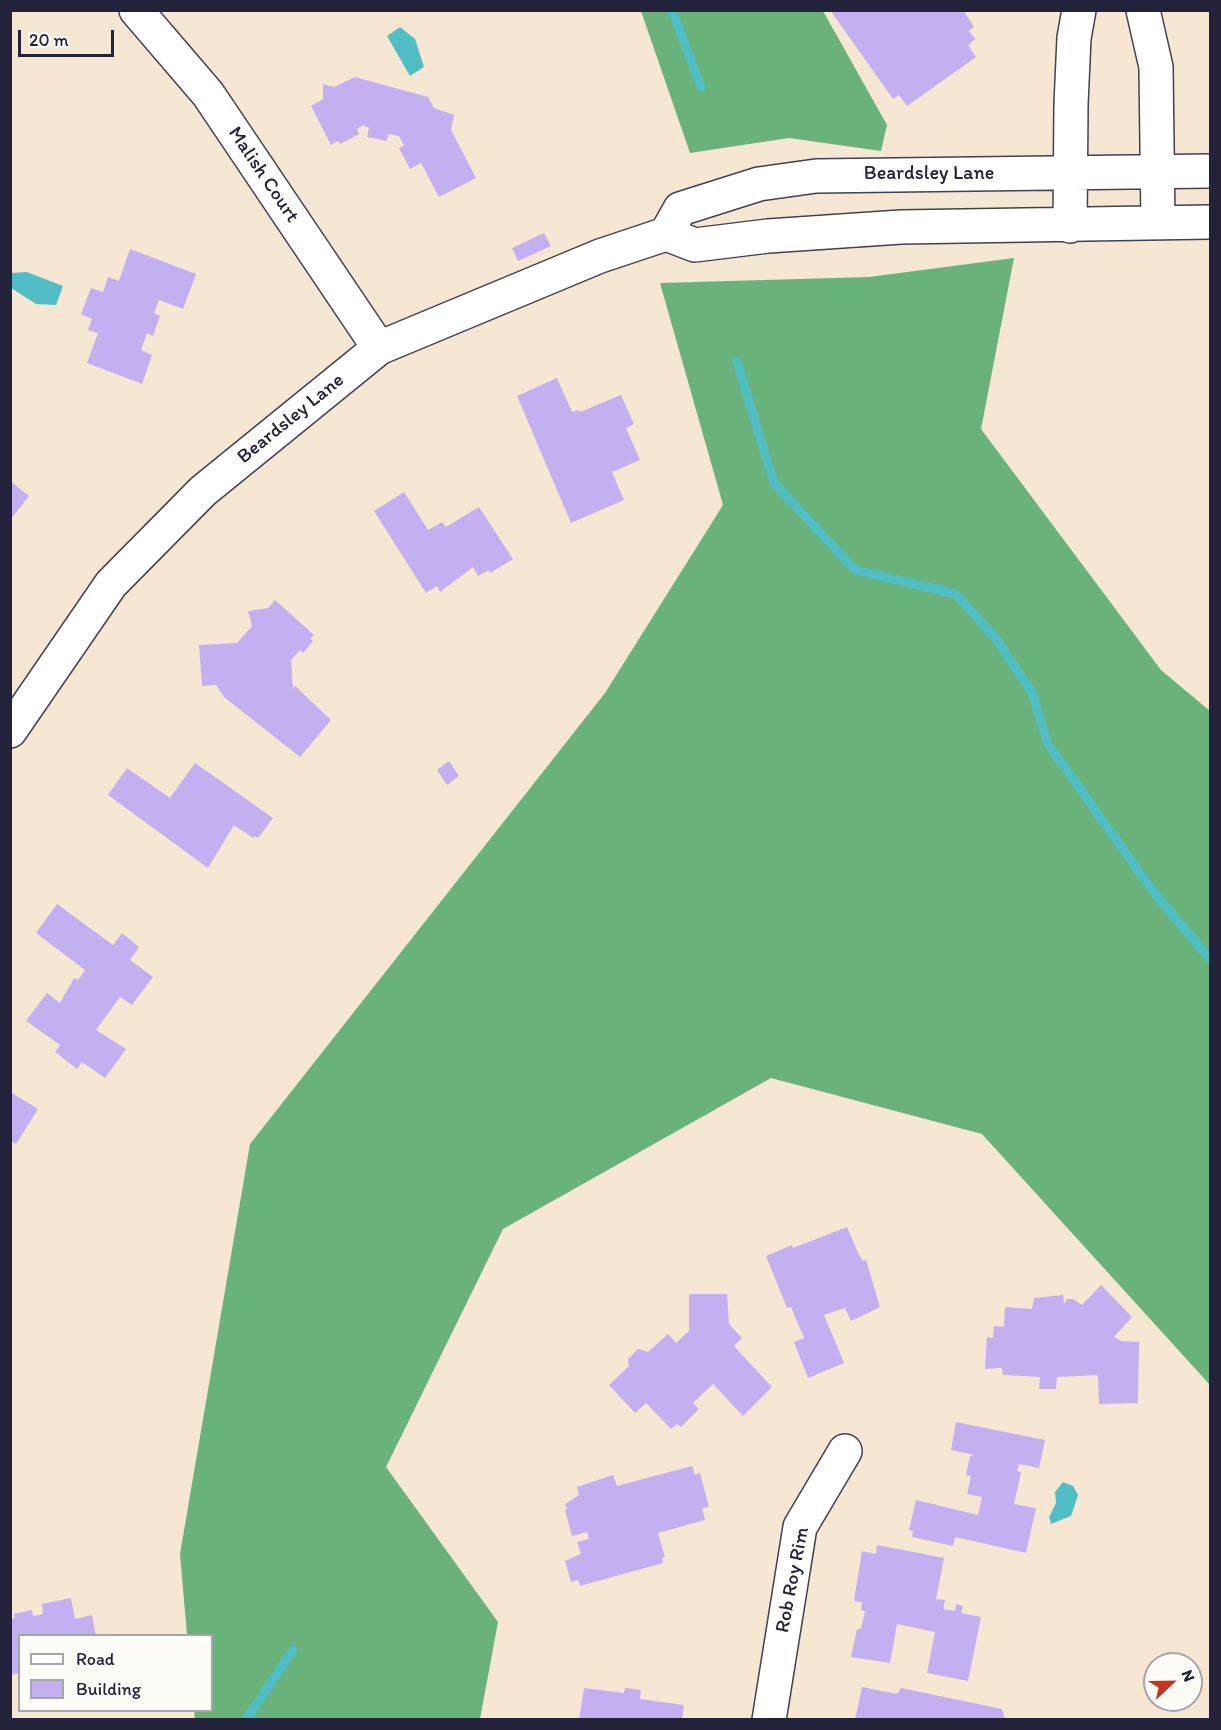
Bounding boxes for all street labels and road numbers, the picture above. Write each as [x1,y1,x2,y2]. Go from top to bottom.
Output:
street label: Malish Court [222,123,304,227]
street label: Beardsley Lane [864,162,994,186]
street label: Beardsley Lane [233,369,349,469]
street label: Rob Roy Rim [771,1525,815,1635]

